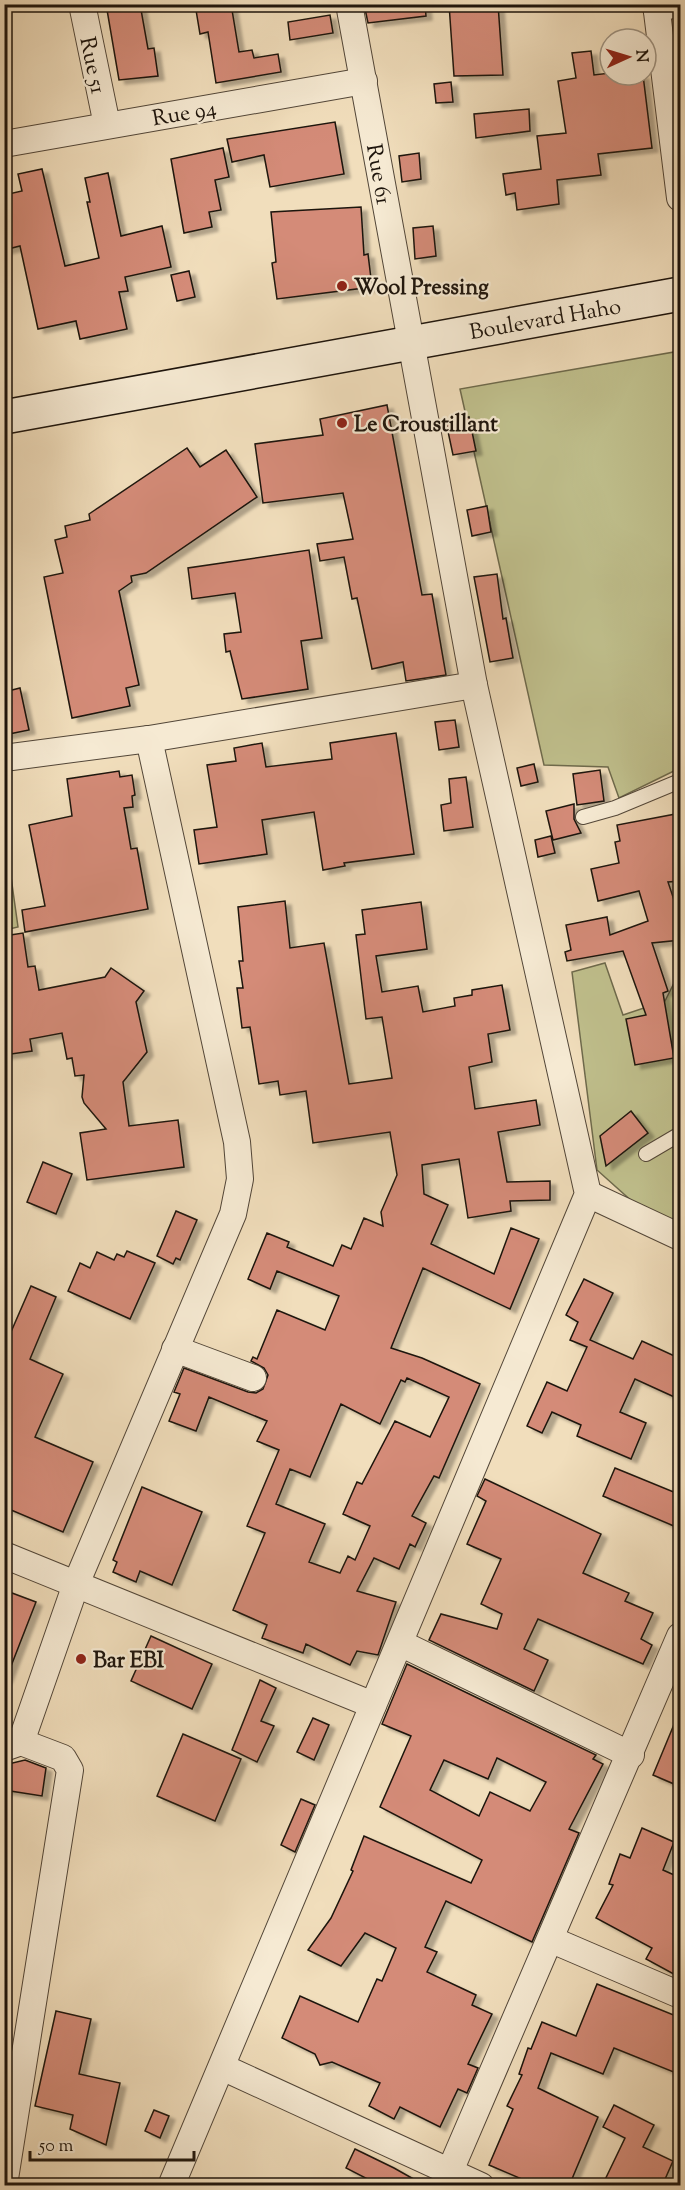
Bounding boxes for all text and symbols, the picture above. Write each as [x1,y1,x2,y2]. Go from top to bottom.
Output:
north arrow [598,27,658,87]
street label: Rue 51 [69,34,113,98]
text: N [629,49,652,64]
street label: Rue 94 [150,94,219,136]
street label: Rue 61 [356,142,398,208]
place label: Wool Pressing [354,273,489,305]
marker: Wool Pressing [335,279,349,293]
street label: Boulevard Haho [467,292,624,350]
place label: Le Croustillant [354,410,498,442]
marker: Le Croustillant [335,416,349,430]
place label: Bar EBI [93,1646,165,1678]
marker: Bar EBI [74,1652,88,1666]
scale bar [30,2124,194,2162]
text: 50 m [38,2134,74,2160]

